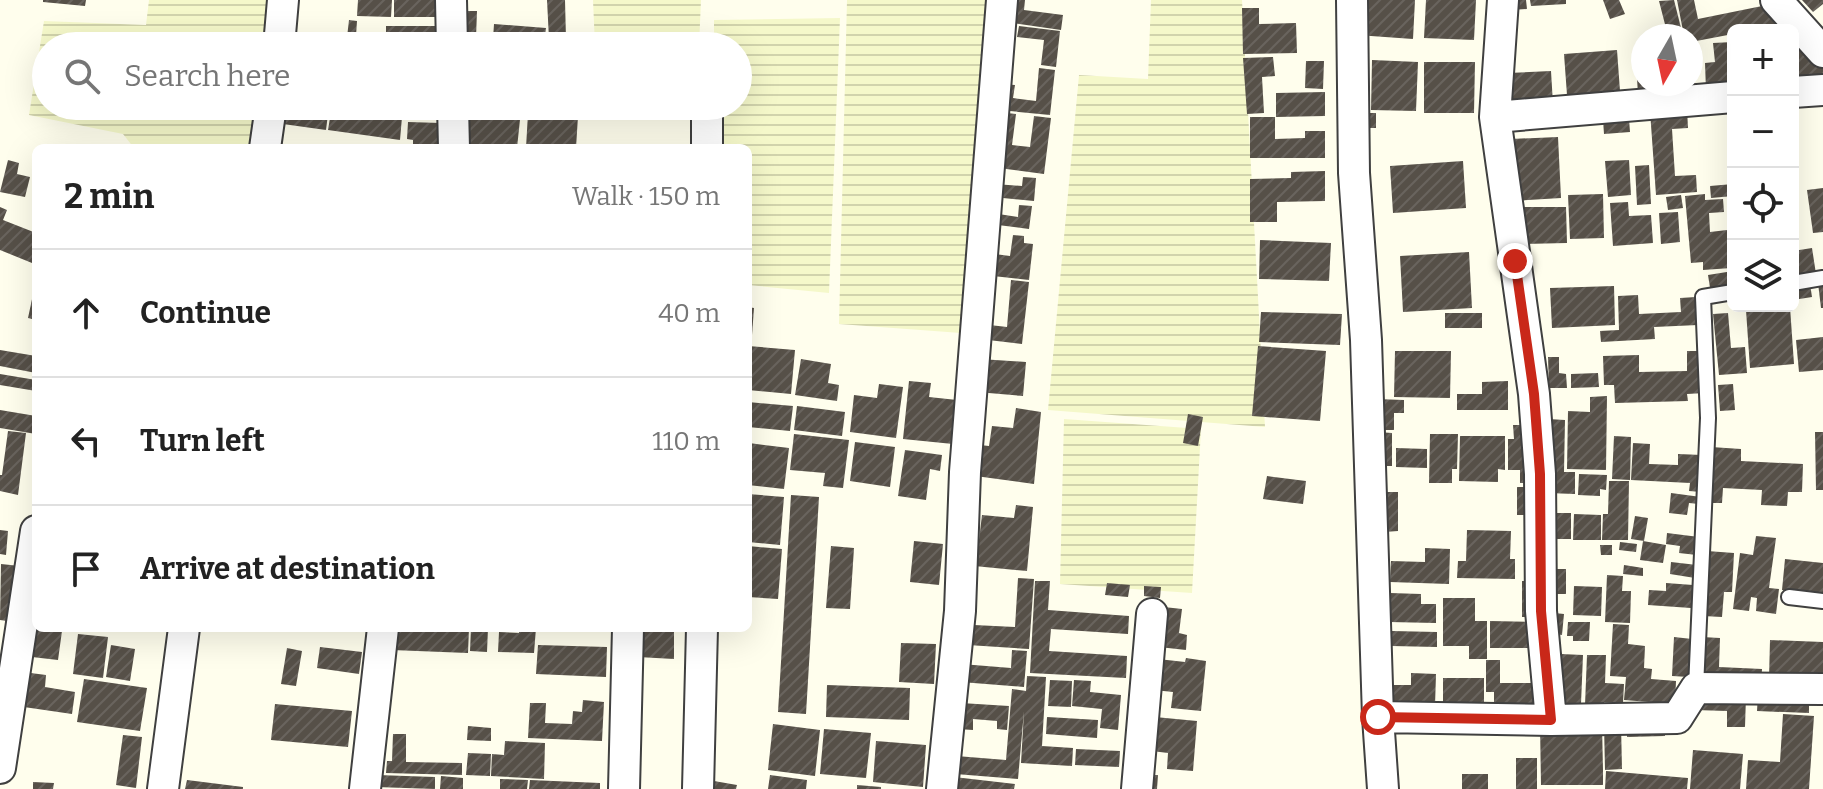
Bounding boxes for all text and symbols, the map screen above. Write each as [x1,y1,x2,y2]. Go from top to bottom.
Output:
north arrow [1631,24,1703,96]
map controls [1727,24,1799,312]
button: + [1727,24,1799,96]
search box [32,32,752,120]
icon: search [60,54,104,98]
text: Search here [124,58,291,94]
button: − [1727,96,1799,168]
button: locate [1727,168,1799,240]
text: 2 min [64,176,154,217]
text: Walk · 150 m [572,181,720,212]
button: layers [1727,240,1799,312]
route end [1497,243,1533,279]
icon: ahead [64,291,108,335]
text: Continue [140,295,271,331]
text: 40 m [658,298,720,329]
icon: left [64,419,108,463]
text: Turn left [140,423,265,459]
text: 110 m [652,426,720,457]
icon: arrive [64,547,108,591]
text: Arrive at destination [140,551,435,587]
route start [1360,699,1396,735]

